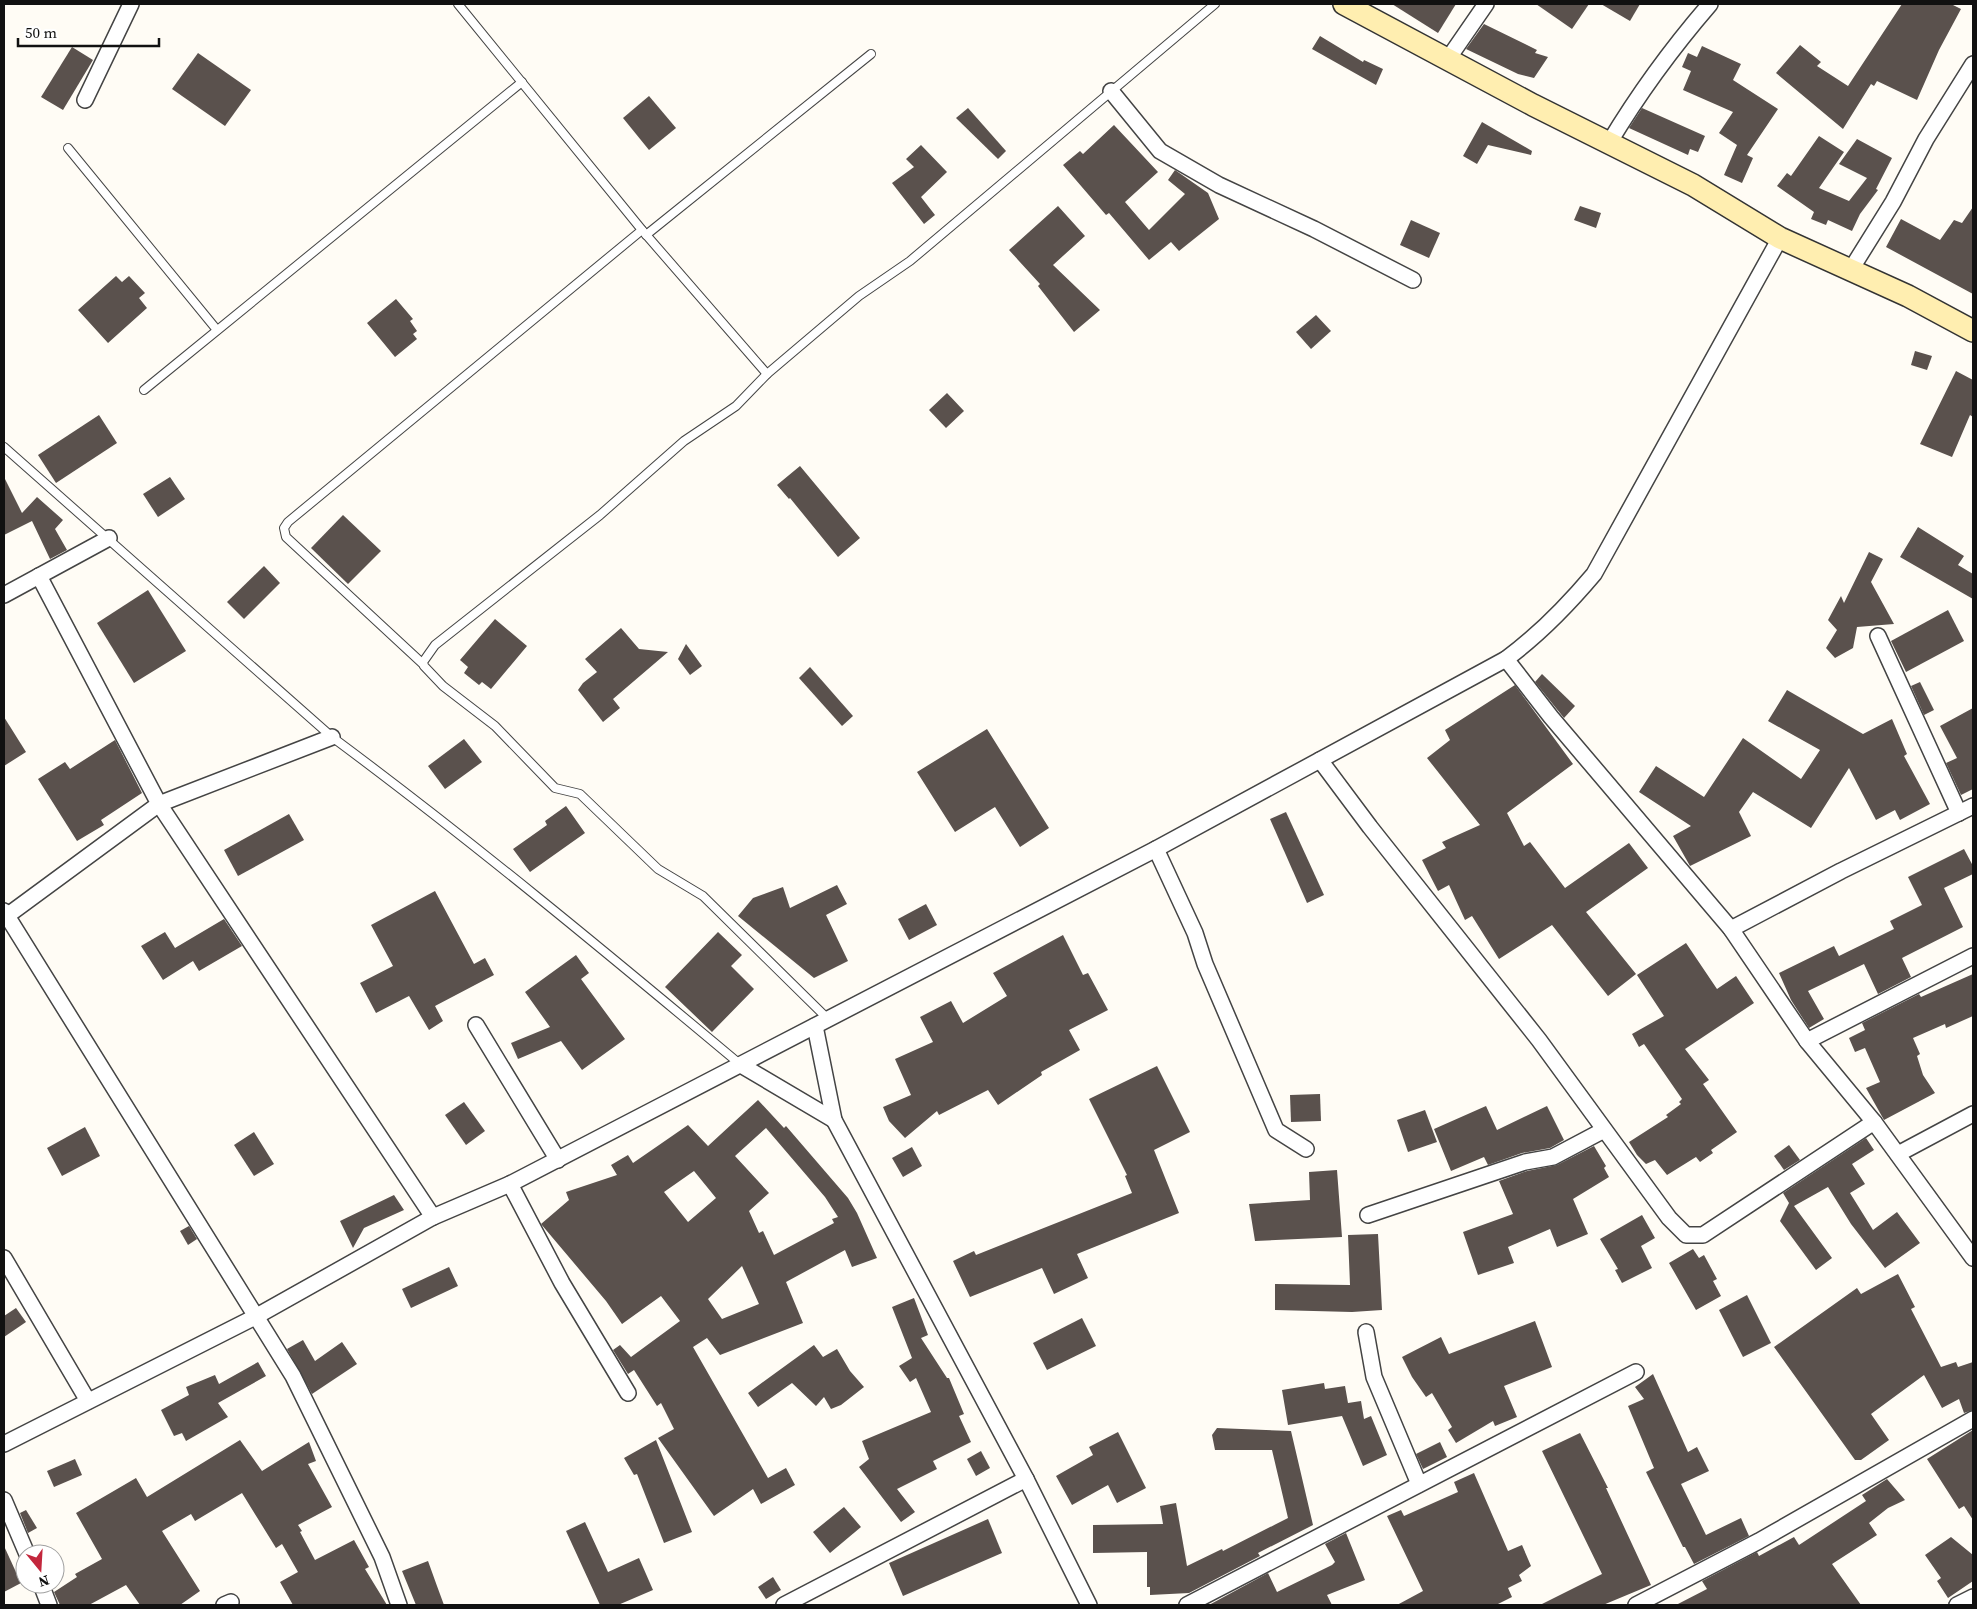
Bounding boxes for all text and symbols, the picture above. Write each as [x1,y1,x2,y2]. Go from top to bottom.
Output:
scale bar [18,15,159,47]
text: 50 m [25,22,57,43]
north arrow [15,1544,65,1594]
text: N [36,1570,52,1592]

